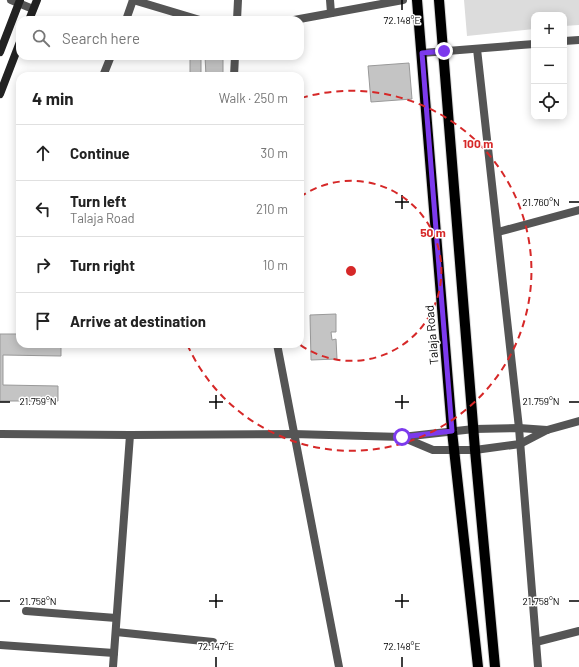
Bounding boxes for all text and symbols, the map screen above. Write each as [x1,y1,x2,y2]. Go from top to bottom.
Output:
map controls [531,12,567,120]
button: + [531,12,567,48]
text: 72.148°E [384,14,420,26]
search box [16,16,304,60]
icon: search [30,27,52,49]
text: Search here [62,29,140,47]
route end [435,42,453,60]
button: − [531,48,567,84]
button: locate [531,84,567,120]
text: 4 min [32,88,74,108]
text: Walk · 250 m [219,90,288,106]
text: 100 m [463,136,493,150]
icon: ahead [32,142,54,164]
text: Continue [70,144,130,162]
text: 30 m [261,145,288,161]
text: Turn left [70,192,126,210]
text: 21.760°N [522,196,560,208]
icon: left [32,198,54,220]
text: 210 m [256,201,288,217]
text: Talaja Road [70,210,135,226]
text: 50 m [420,225,446,239]
icon: right [32,254,54,276]
text: Turn right [70,256,135,274]
text: 10 m [263,257,288,273]
centre of rings [344,264,358,278]
street label: Talaja Road [421,305,441,365]
icon: arrive [32,310,54,332]
text: Arrive at destination [70,312,206,330]
text: 21.759°N [19,395,57,407]
text: 21.759°N [522,395,560,407]
route start [393,428,411,446]
text: 21.758°N [19,595,57,607]
text: 21.758°N [522,595,560,607]
text: 72.147°E [198,640,234,652]
text: 72.148°E [384,640,420,652]

